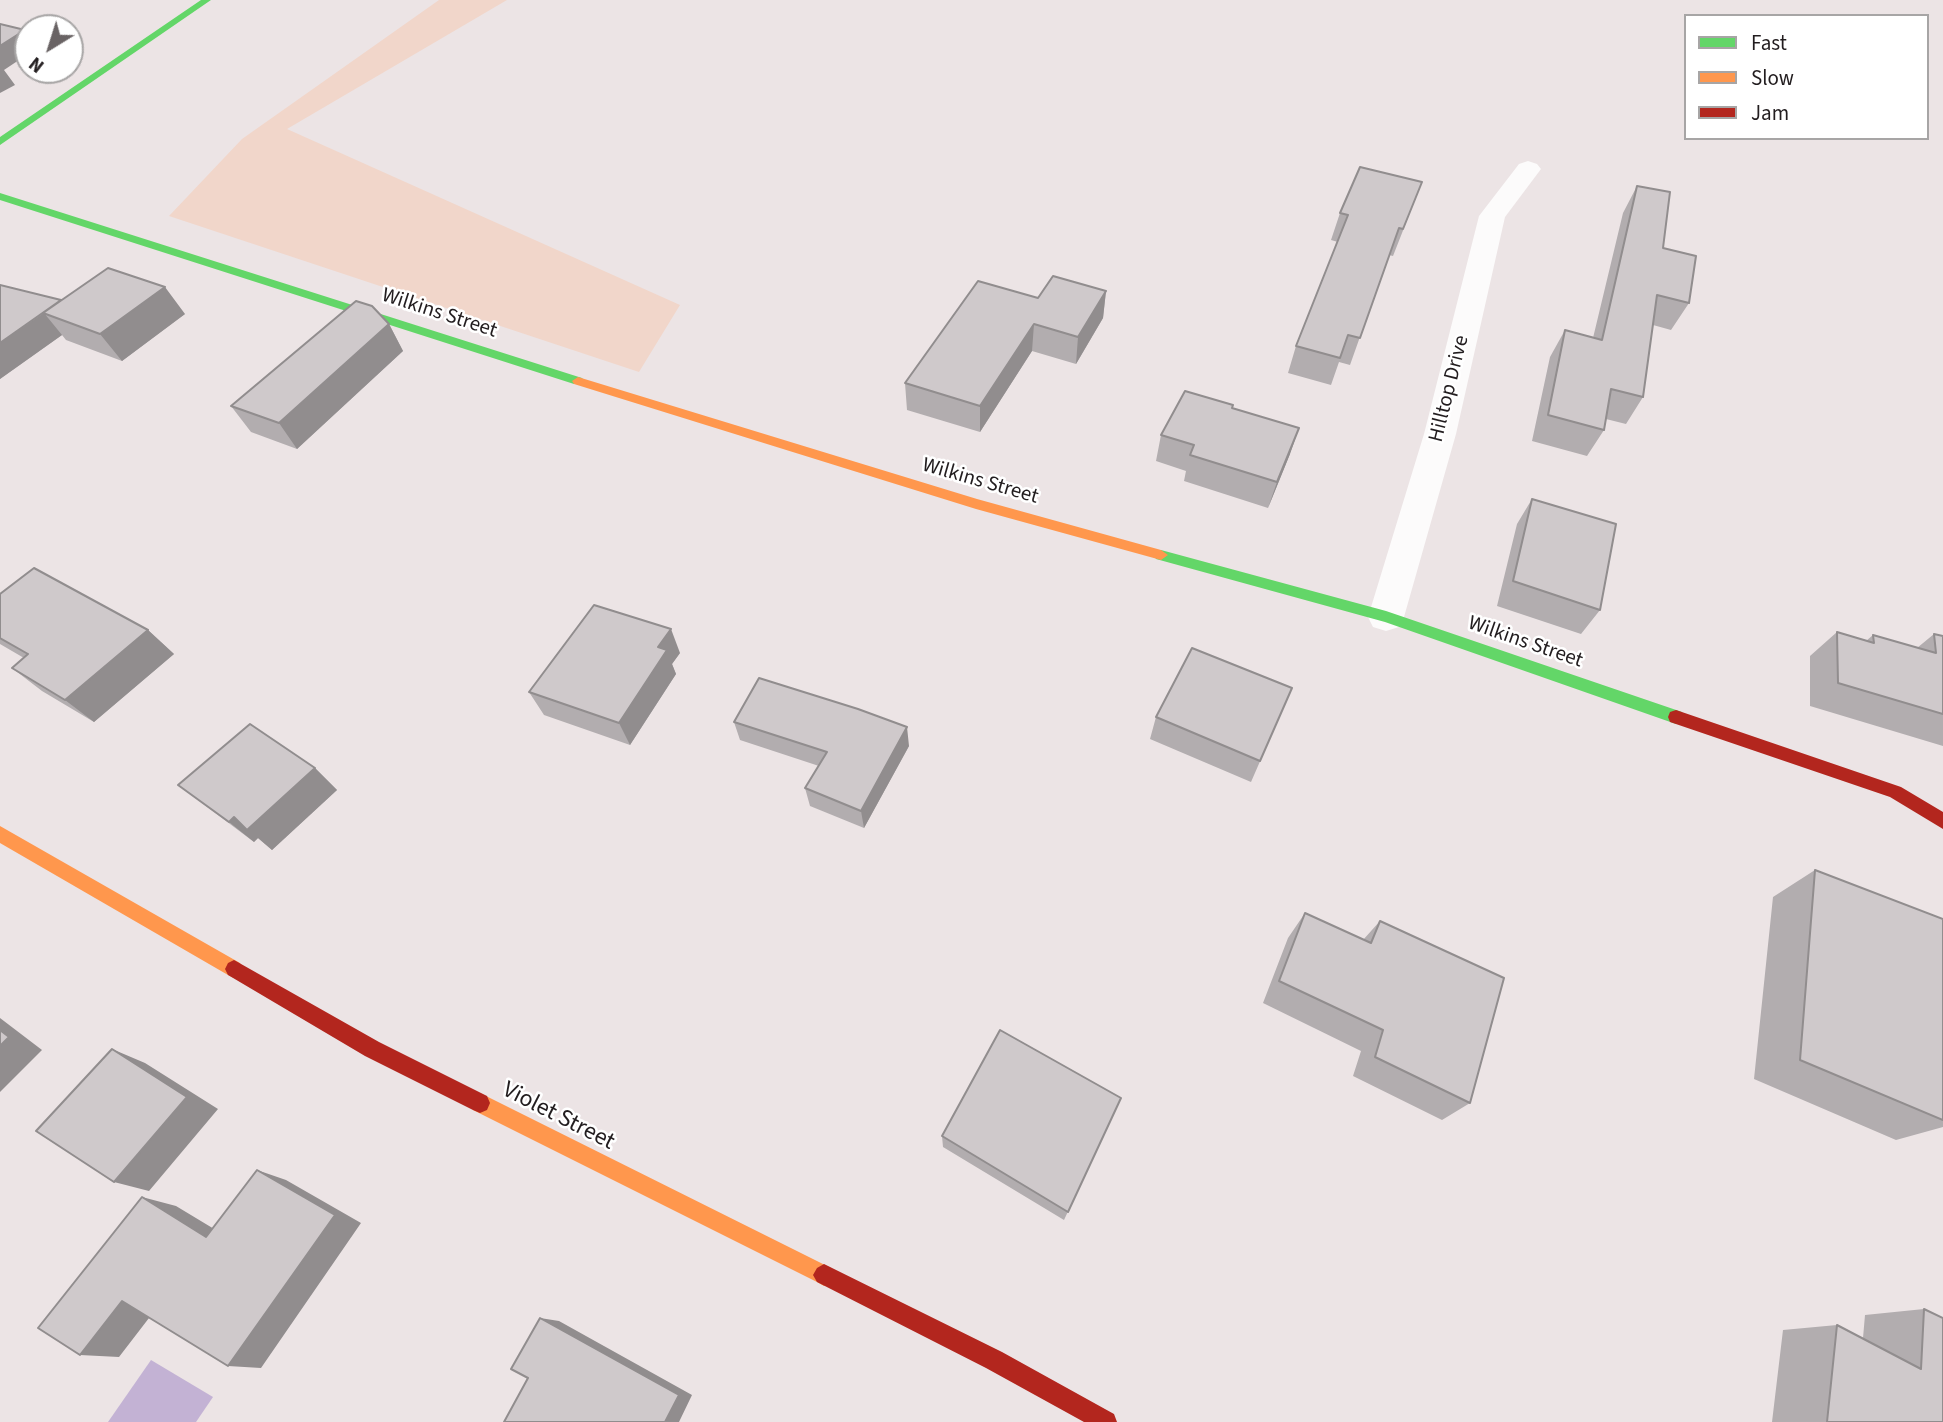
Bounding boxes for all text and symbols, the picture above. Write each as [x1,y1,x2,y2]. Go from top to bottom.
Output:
north arrow [14,14,84,84]
legend [1684,14,1929,140]
text: Fast [1751,28,1787,58]
text: N [24,50,50,79]
text: Slow [1751,63,1794,93]
text: Jam [1751,98,1789,128]
street label: Wilkins Street [378,284,500,344]
street label: Hilltop Drive [1425,333,1475,445]
street label: Wilkins Street [919,453,1041,511]
street label: Wilkins Street [1464,612,1586,674]
street label: Violet Street [497,1076,619,1158]

